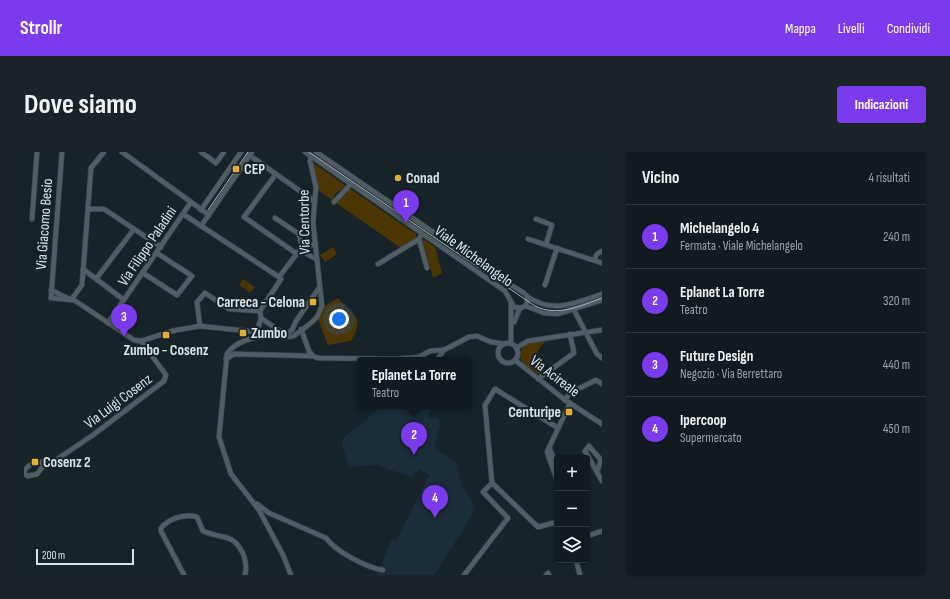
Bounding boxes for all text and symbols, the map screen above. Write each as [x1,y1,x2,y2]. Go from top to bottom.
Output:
text: Strollr [20,17,62,40]
text: Mappa [785,20,816,37]
text: Livelli [838,20,865,37]
text: Condividi [887,20,930,37]
button: Indicazioni [837,86,926,123]
text: Dove siamo [24,88,137,121]
place label: CEP [244,160,265,179]
marker: CEP [231,164,241,174]
text: Vicino [642,168,679,188]
place label: Conad [406,169,439,188]
text: 4 risultati [869,170,910,186]
marker: Conad [393,173,403,183]
street label: Via Giacomo Besio [32,178,57,270]
street label: Via Centorbe [294,190,315,254]
pin: 1 [393,190,419,223]
street label: Via Filippo Paladini [114,203,181,290]
text: Michelangelo 4 [680,219,759,238]
street label: Viale Michelangelo [431,221,517,291]
text: 1 [652,229,658,245]
text: 240 m [883,229,910,245]
text: Fermata · Viale Michelangelo [680,238,803,254]
text: Eplanet La Torre [680,283,765,302]
place label: Carreca - Celona [217,293,305,312]
text: 2 [652,293,658,309]
text: 320 m [883,293,910,309]
marker: Carreca - Celona [308,297,318,307]
text: Teatro [680,302,708,318]
pin: 3 [111,304,137,337]
your location [329,309,349,329]
place label: Zumbo [251,324,287,343]
marker: Zumbo [238,328,248,338]
marker: Zumbo - Cosenz [161,330,171,340]
place label: Zumbo - Cosenz [123,341,209,360]
text: Future Design [680,347,753,366]
street label: Via Acireale [526,351,584,401]
popup [357,357,471,409]
text: 3 [652,357,658,373]
text: 440 m [883,357,910,373]
text: Eplanet La Torre [372,366,456,385]
text: Negozio · Via Berrettaro [680,366,782,382]
street label: Via Luigi Cosenz [81,369,156,433]
text: Teatro [372,385,399,401]
place label: Centuripe [508,403,561,422]
marker: Centuripe [564,407,574,417]
text: Ipercoop [680,411,727,430]
text: 4 [652,421,658,437]
text: 450 m [883,421,910,437]
pin: 2 [401,422,427,455]
text: Supermercato [680,430,742,446]
place label: Cosenz 2 [43,453,91,472]
map controls [554,455,590,563]
button: + [554,455,590,491]
marker: Cosenz 2 [30,457,40,467]
pin: 4 [422,485,448,518]
button: − [554,491,590,527]
button: layers [554,527,590,563]
scale bar [36,547,134,566]
text: 200 m [42,549,65,562]

